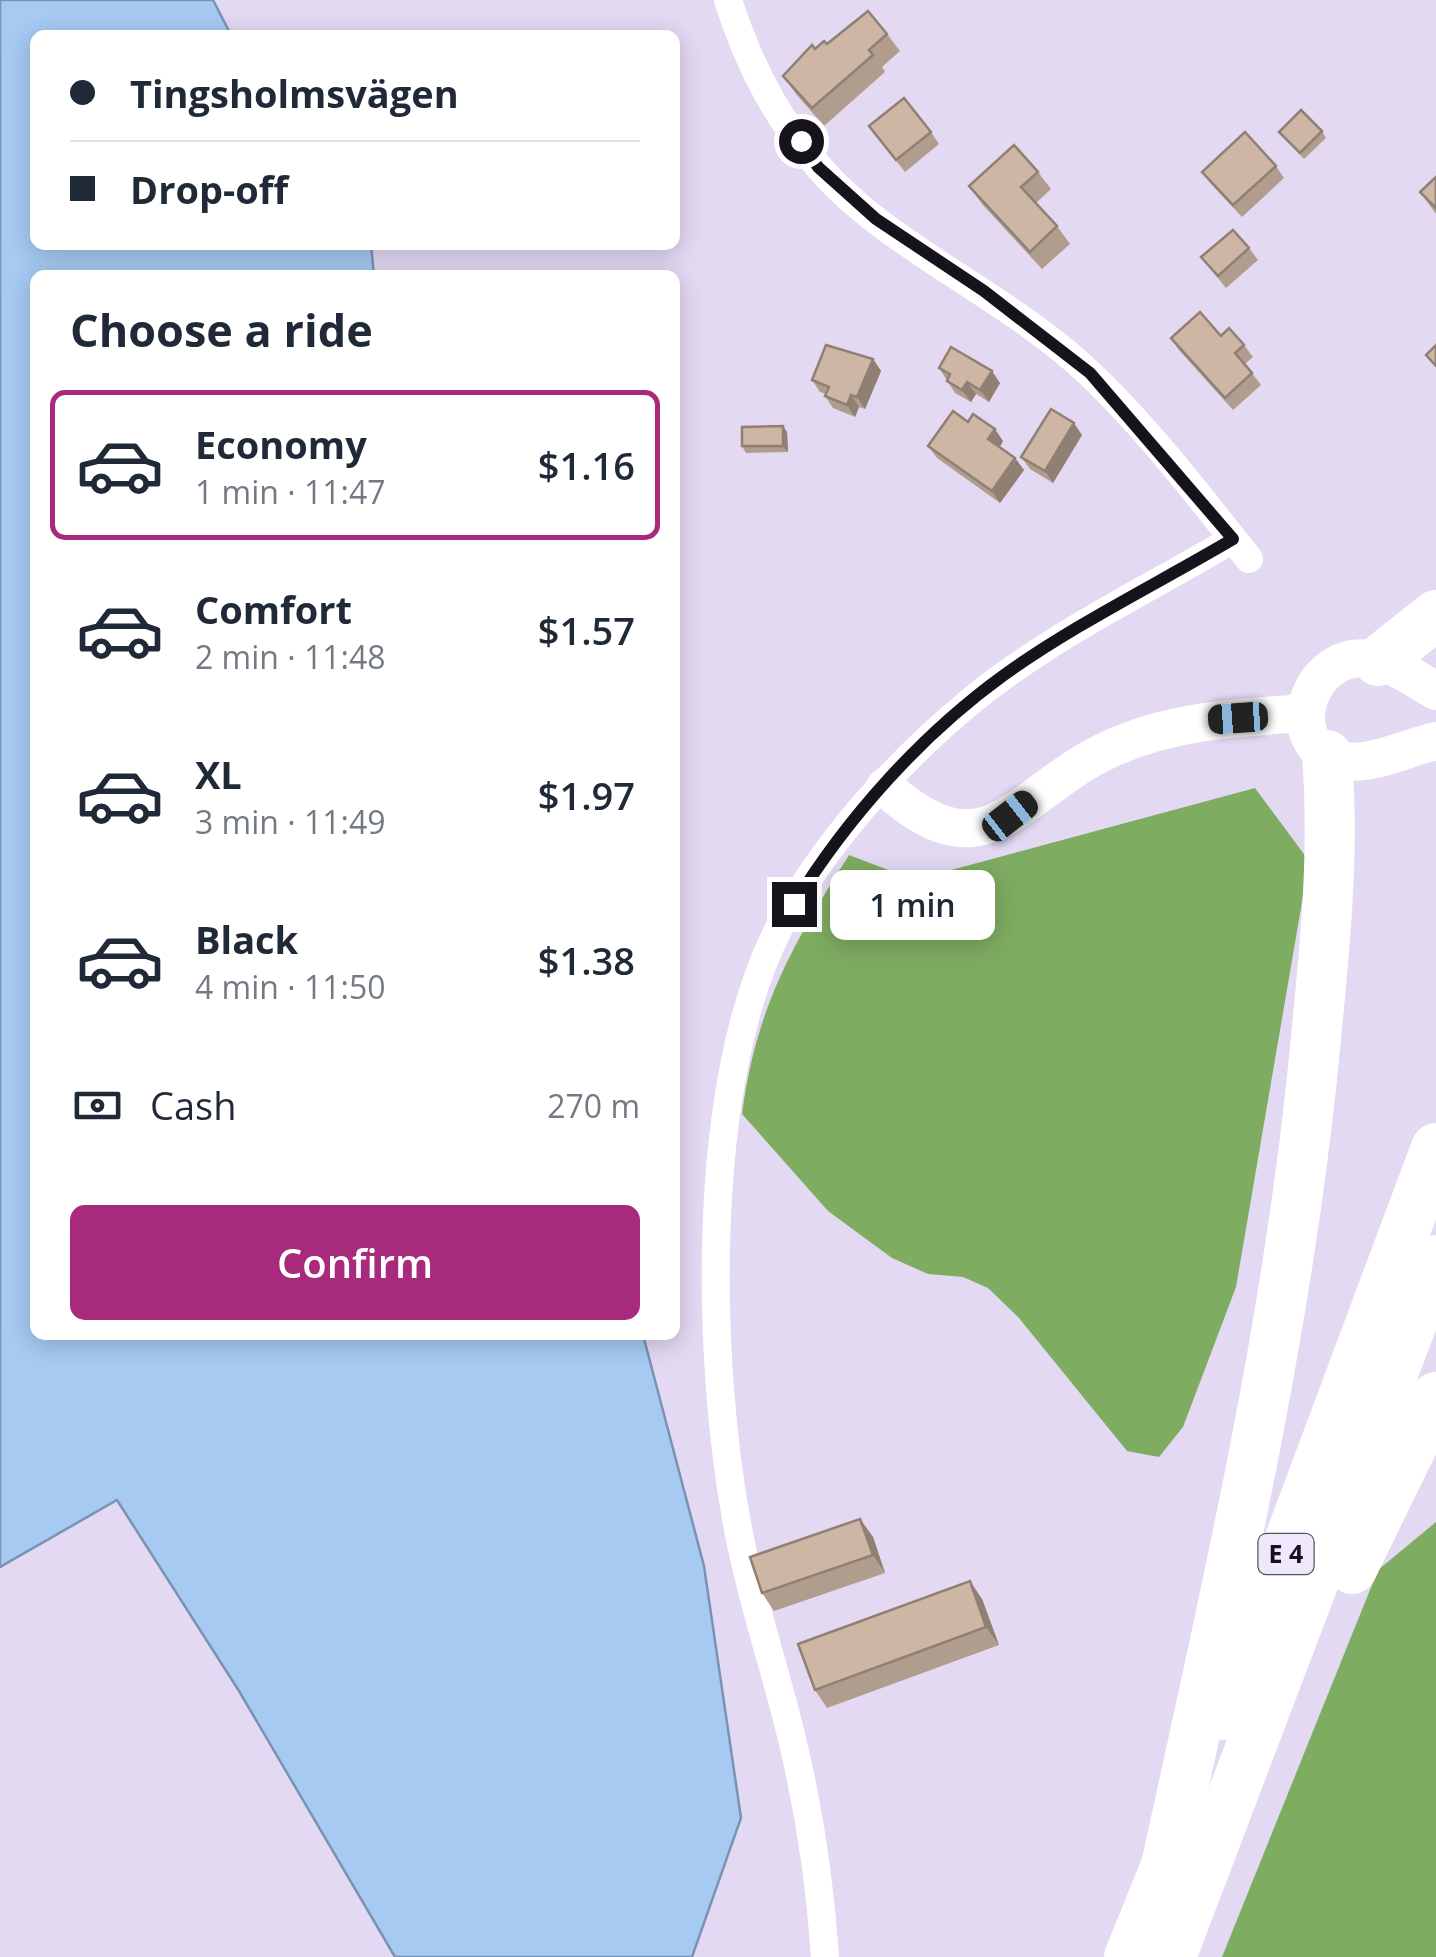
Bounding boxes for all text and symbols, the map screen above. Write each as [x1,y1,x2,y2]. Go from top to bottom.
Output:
text: Tingsholmsvägen [130,67,459,119]
route start [779,119,824,164]
text: Drop-off [130,163,288,215]
text: Choose a ride [70,299,373,360]
text: Economy [195,418,367,470]
icon: car [75,420,165,510]
text: $1.16 [538,439,635,491]
text: 1 min · 11:47 [195,470,386,513]
text: Comfort [195,583,352,635]
icon: car [75,585,165,675]
text: $1.57 [538,604,635,656]
text: 2 min · 11:48 [195,635,386,678]
car [1207,701,1269,735]
text: XL [195,748,242,800]
icon: car [75,750,165,840]
text: $1.97 [538,769,635,821]
car [977,786,1043,846]
text: 3 min · 11:49 [195,800,386,843]
callout: 1 min [829,869,994,939]
route end [772,882,817,927]
text: 1 min [869,883,956,926]
text: Black [195,913,298,965]
icon: car [75,915,165,1005]
text: $1.38 [538,934,635,986]
text: 4 min · 11:50 [195,965,386,1008]
icon: cash [70,1078,125,1133]
text: Cash [150,1079,236,1131]
text: 270 m [547,1084,640,1127]
button: Confirm [70,1205,640,1320]
road number: E 4 [1258,1534,1314,1574]

